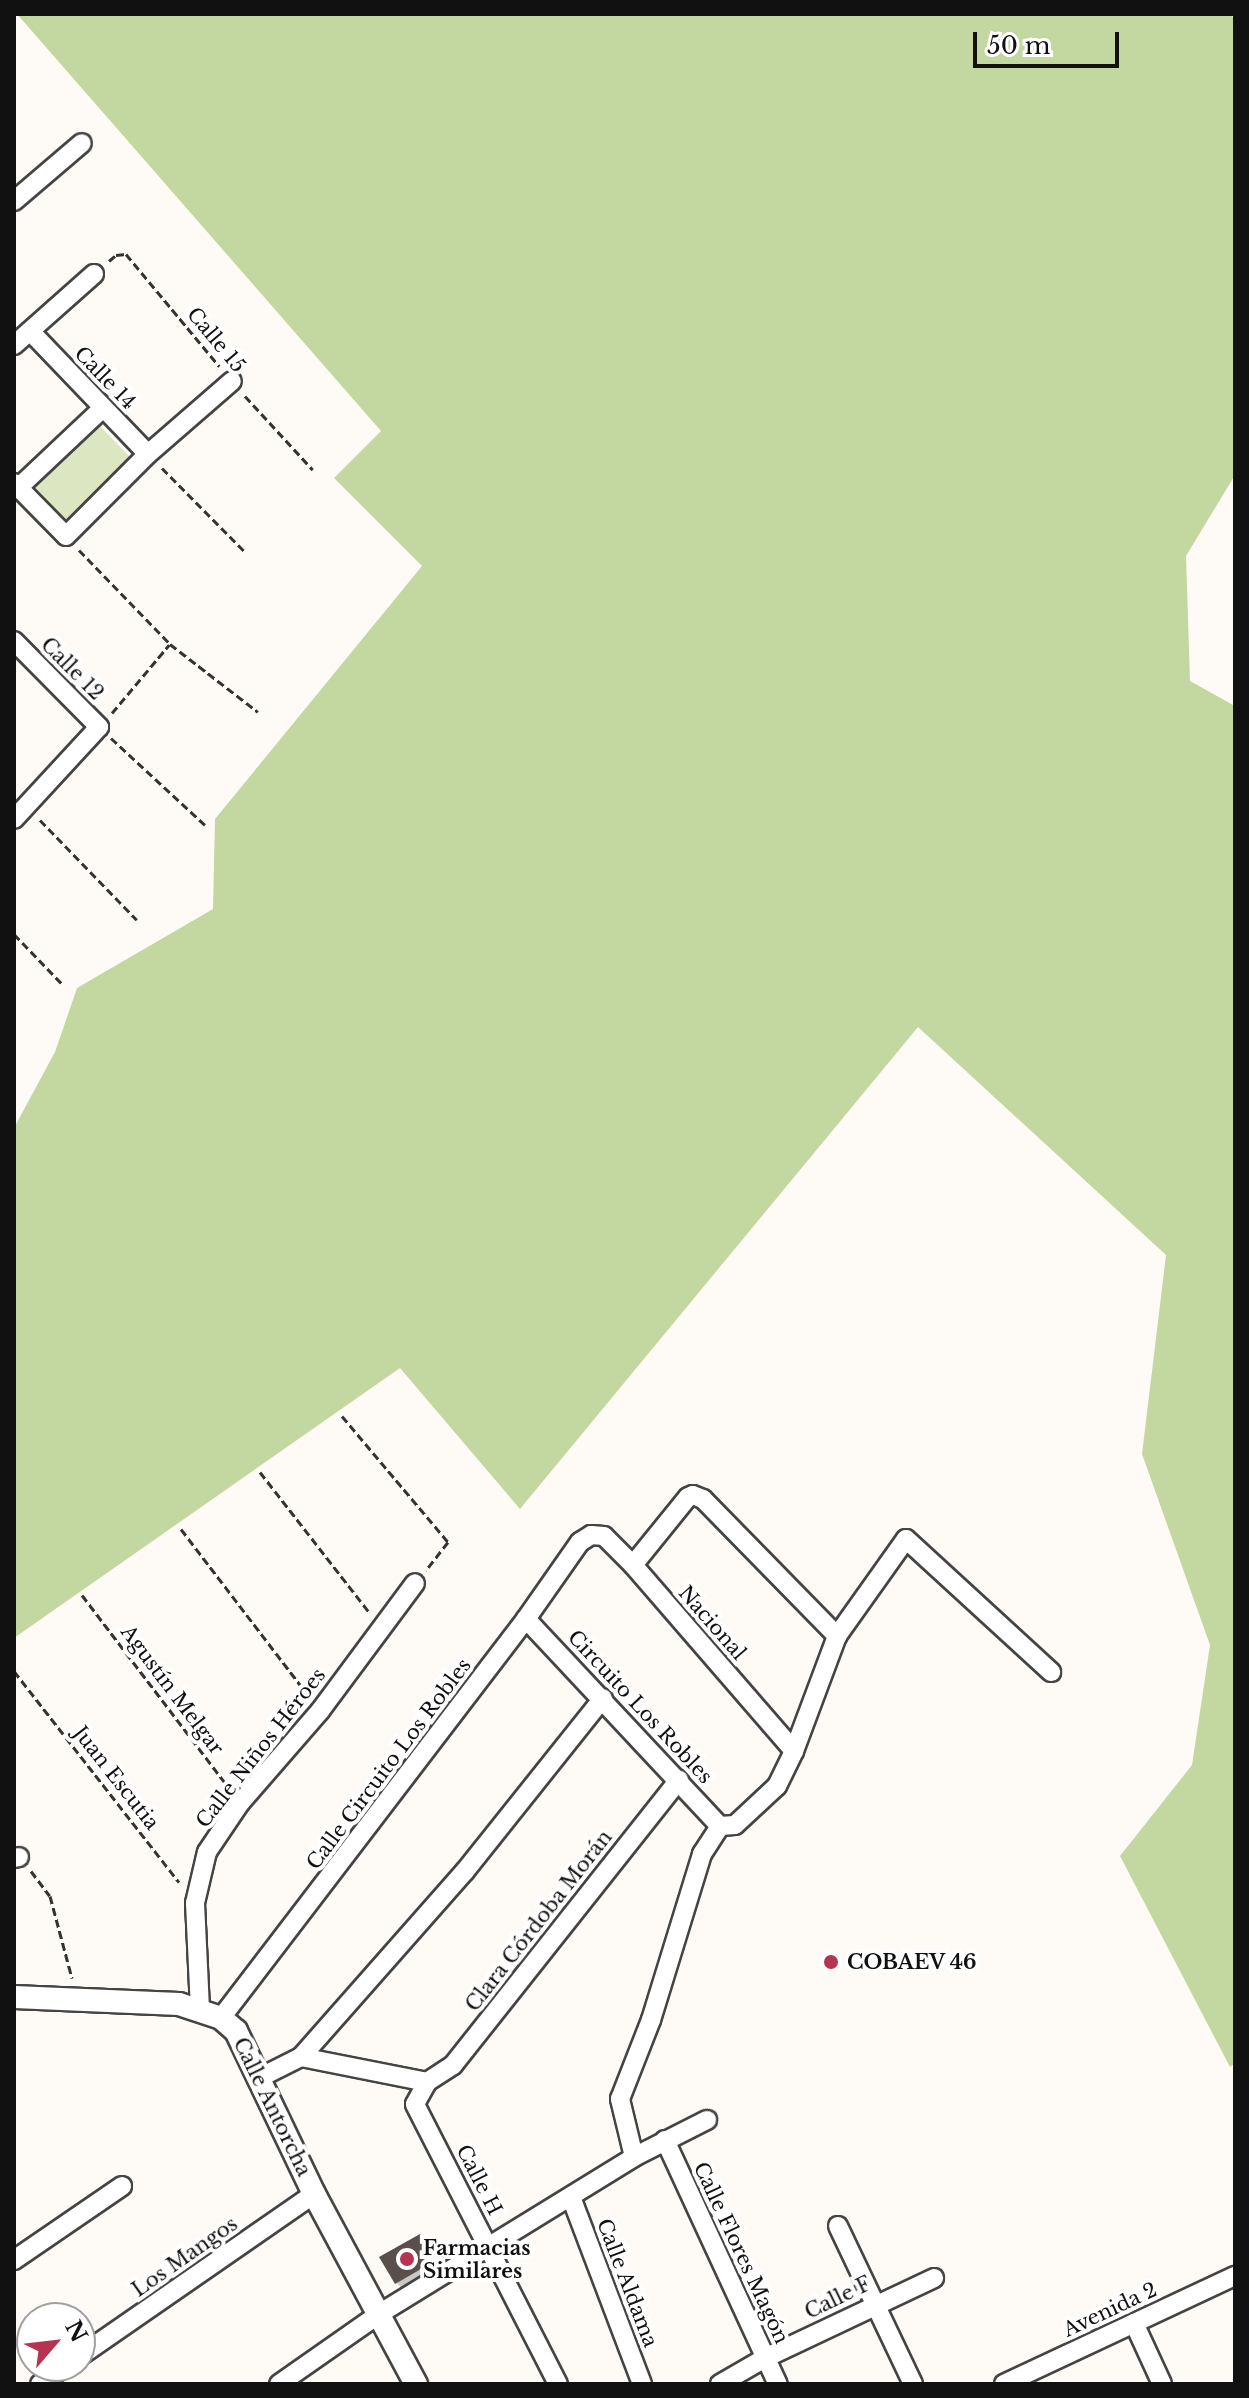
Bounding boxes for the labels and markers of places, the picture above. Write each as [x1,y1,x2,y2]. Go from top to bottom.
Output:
place label: COBAEV 46 [847,1950,977,1974]
marker: COBAEV 46 [822,1953,840,1971]
place label: Farmacias Similares [423,2236,531,2283]
marker: Farmacias Similares [398,2250,416,2268]

